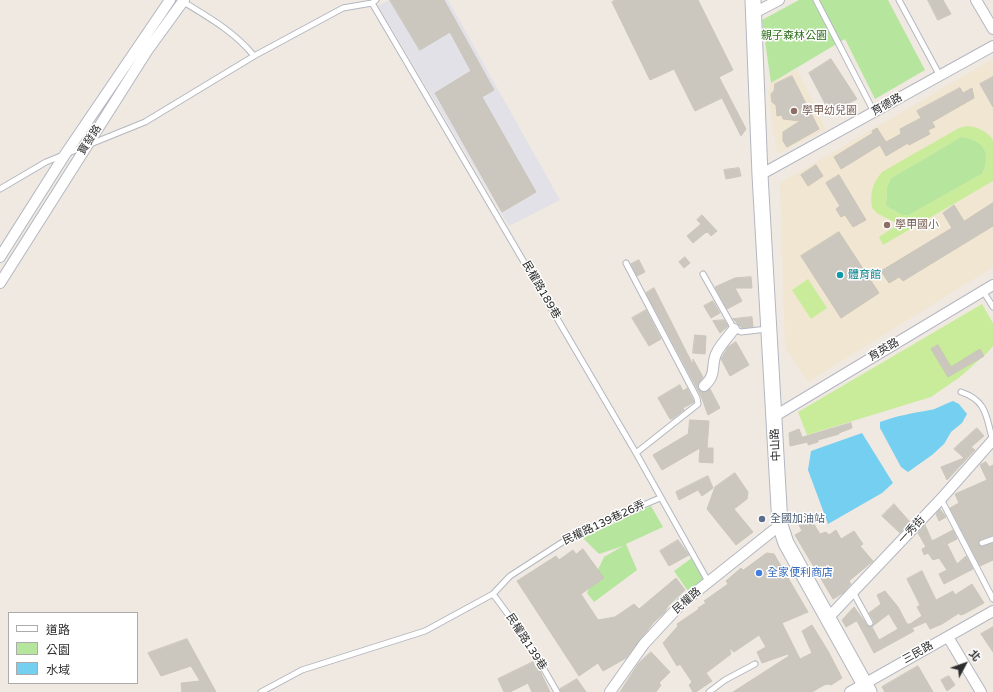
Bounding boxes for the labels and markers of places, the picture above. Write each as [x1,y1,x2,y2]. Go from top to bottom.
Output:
place label: 學甲幼兒園 [802,104,857,118]
marker: 學甲幼兒園 [789,106,799,116]
place label: 學甲國小 [895,218,939,232]
marker: 學甲國小 [882,220,892,230]
place label: 體育館 [848,268,881,282]
marker: 體育館 [835,270,845,280]
place label: 全國加油站 [770,512,825,526]
marker: 全國加油站 [757,514,767,524]
place label: 全家便利商店 [767,566,833,580]
marker: 全家便利商店 [754,568,764,578]

